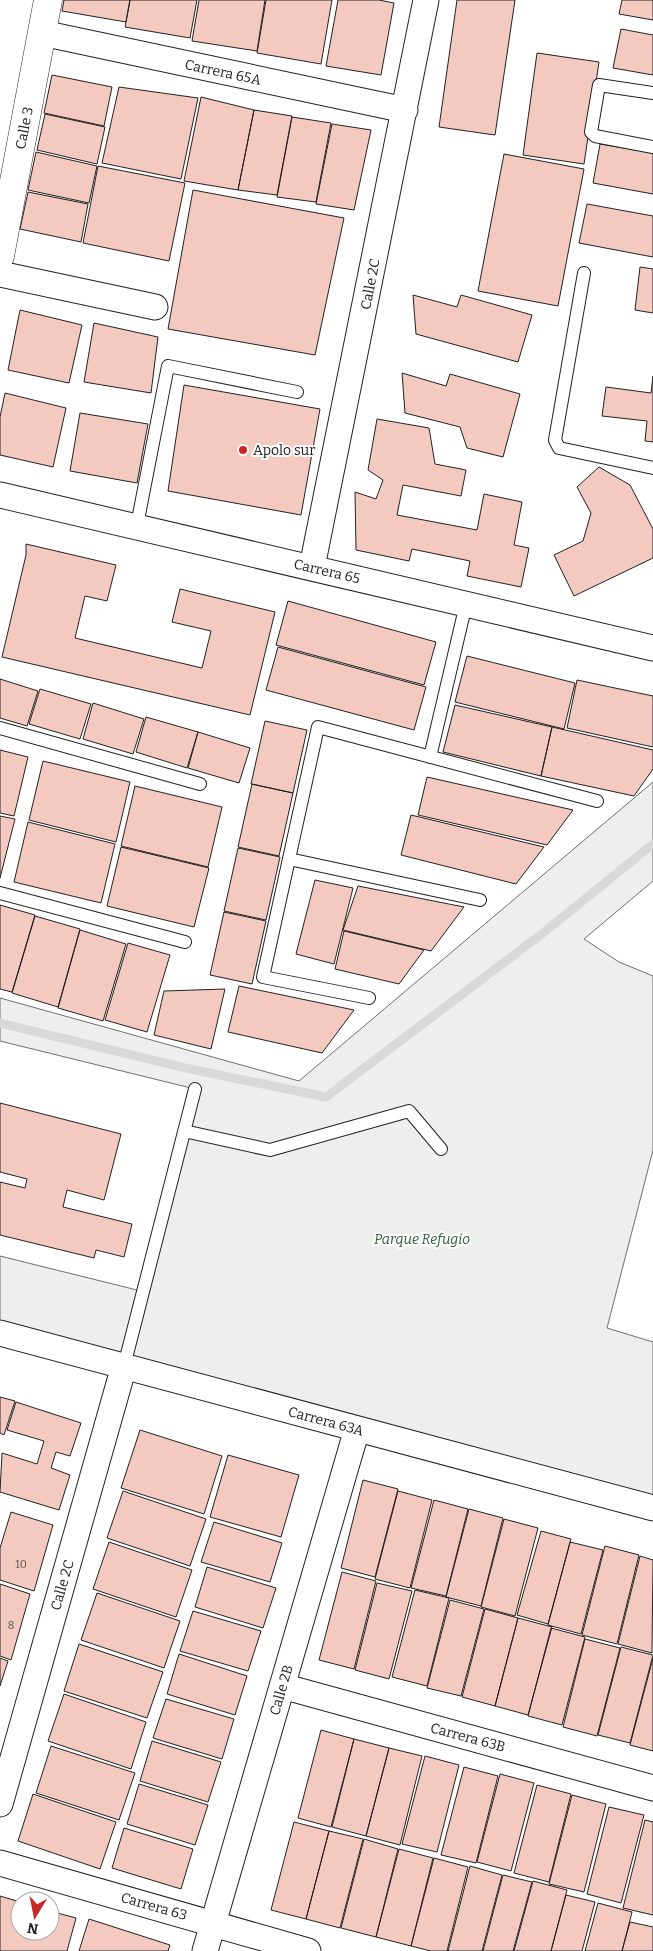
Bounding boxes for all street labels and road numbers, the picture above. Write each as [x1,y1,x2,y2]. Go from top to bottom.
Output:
street label: Carrera 65A [183,56,263,89]
street label: Calle 3 [12,105,37,151]
street label: Calle 2C [357,257,384,311]
street label: Carrera 65 [292,556,362,587]
street label: Carrera 63A [286,1403,366,1440]
street label: Calle 2C [47,1558,78,1612]
street label: Calle 2B [266,1663,297,1717]
street label: Carrera 63B [429,1719,507,1756]
street label: Carrera 63 [119,1889,189,1924]

